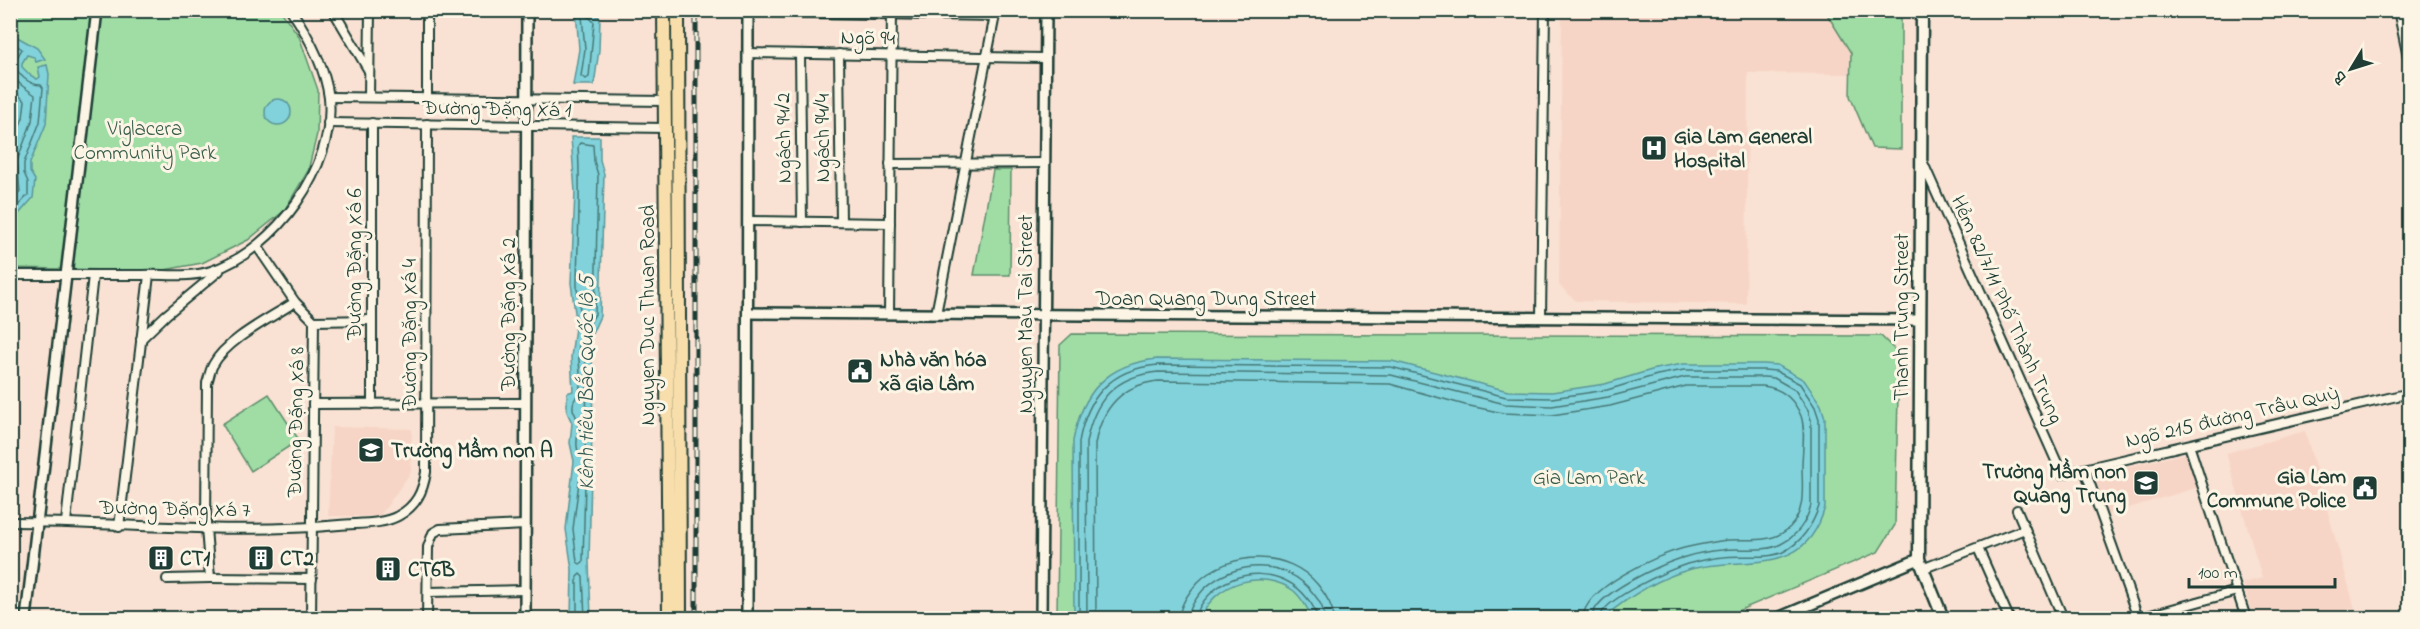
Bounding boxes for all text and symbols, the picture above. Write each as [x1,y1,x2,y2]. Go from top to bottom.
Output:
street label: Ngõ 94 [840,24,896,56]
north arrow [2321,39,2381,99]
text: B [2328,65,2354,89]
street label: Ngách 94/2 [769,92,803,184]
street label: Ngách 94/4 [809,93,841,182]
street label: Đường Đặng Xá 1 [421,94,572,128]
park label: Viglacera Community Park [73,115,217,171]
place label: Gia Lam General Hospital [1674,123,1812,177]
hospital icon: Gia Lam General Hospital [1639,133,1669,163]
street label: Đường Đặng Xá 6 [341,188,373,341]
street label: Hẻm 82/7/11 Phố Thành Trung [1940,191,2070,430]
street label: Nguyen Duc Thuan Road [634,204,666,425]
street label: Nguyen Mau Tai Street [1012,215,1044,413]
street label: Thanh Trung Street [1888,233,1920,401]
street label: Đường Đặng Xá 2 [495,238,527,391]
street label: Đường Đặng Xá 4 [396,258,428,411]
water label: Kênh tiêu Bắc Quốc lộ 5 [572,272,604,490]
street label: Doan Quang Dung Street [1095,285,1316,317]
place label: Nhà văn hóa xã Gia Lâm [879,346,987,400]
street label: Đường Đặng Xá 8 [281,347,315,498]
public building icon: Nhà văn hóa xã Gia Lâm [845,356,875,386]
street label: Ngõ 215 đường Trâu Quỳ [2123,379,2343,459]
school or university icon: Trường Mầm non A [356,435,386,465]
place label: Trường Mầm non A [391,437,553,469]
place label: Trường Mầm non Quang Trung [1982,458,2126,514]
place label: Gia Lam Commune Police [2207,463,2347,517]
park label: Gia Lam Park [1533,464,1646,494]
school or university icon: Trường Mầm non Quang Trung [2131,468,2161,498]
public building icon: Gia Lam Commune Police [2350,473,2380,503]
street label: Đường Đặng Xá 7 [98,494,251,528]
building icon: CT1 [146,543,176,573]
building icon: CT2 [246,543,276,573]
place label: CT1 [180,545,211,575]
place label: CT2 [280,545,315,575]
scale bar [2189,551,2334,589]
building icon: CT6B [373,554,403,584]
place label: CT6B [408,556,455,586]
text: 100 m [2198,561,2238,587]

